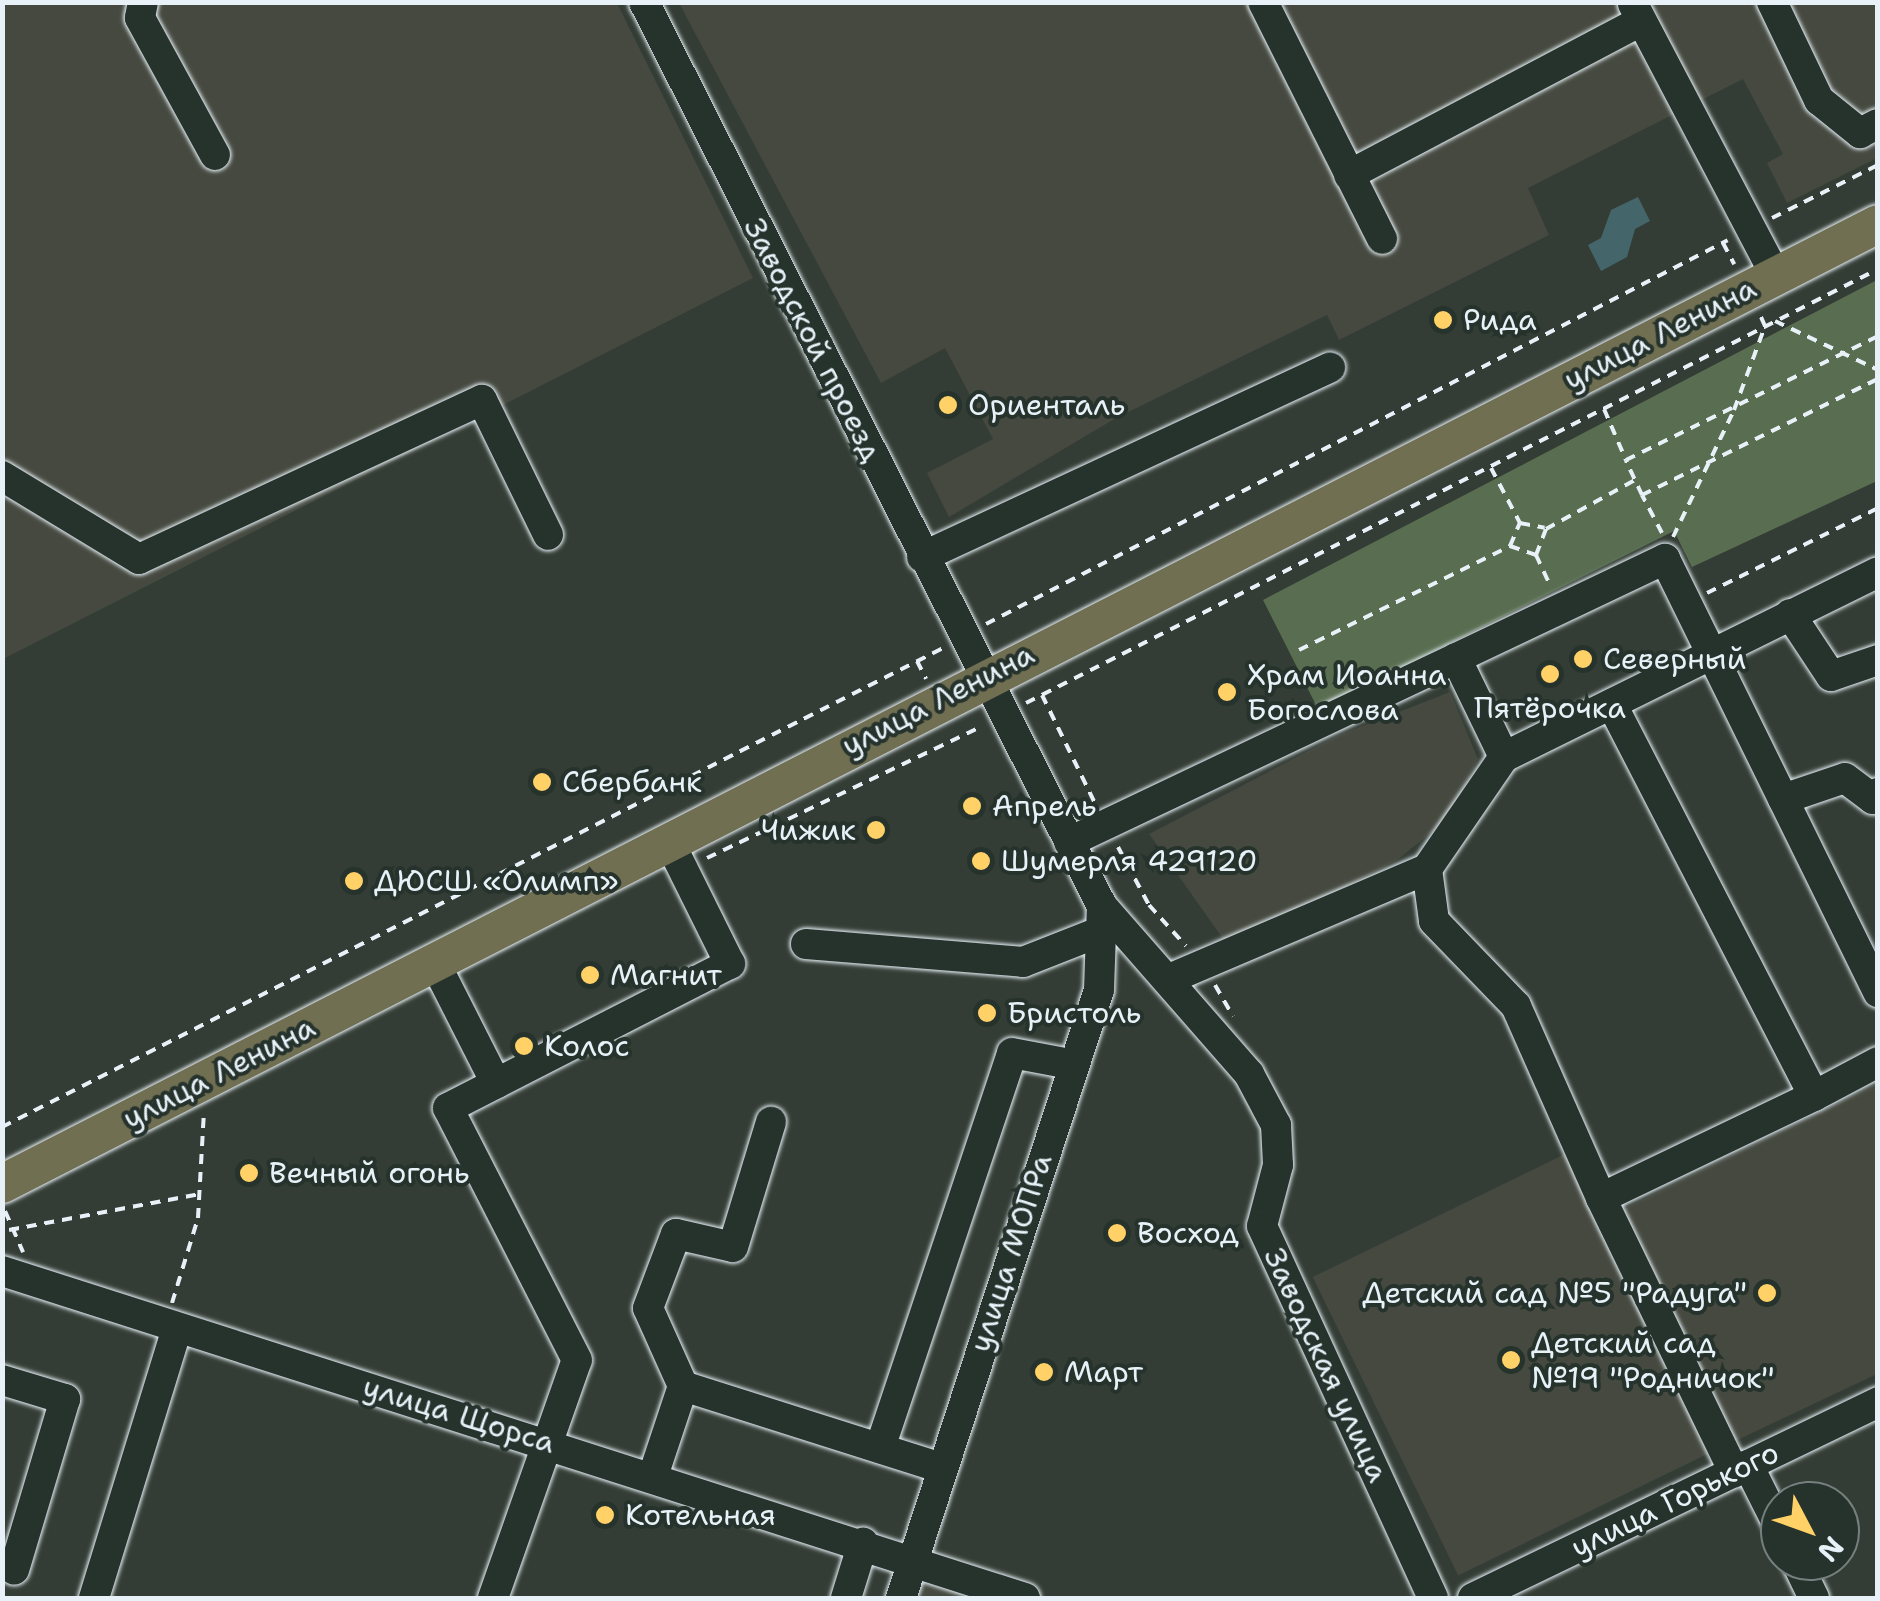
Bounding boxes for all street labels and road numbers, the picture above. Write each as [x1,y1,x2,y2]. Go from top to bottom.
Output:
street label: Заводской проезд [736,212,890,468]
street label: улица Ленина [1558,270,1762,398]
street label: улица Ленина [836,636,1040,764]
street label: улица Ленина [117,1009,321,1137]
street label: улица МОПРа [962,1149,1060,1357]
street label: Заводская улица [1256,1242,1396,1488]
street label: улица Щорса [359,1369,559,1461]
street label: улица Горького [1565,1434,1785,1566]

